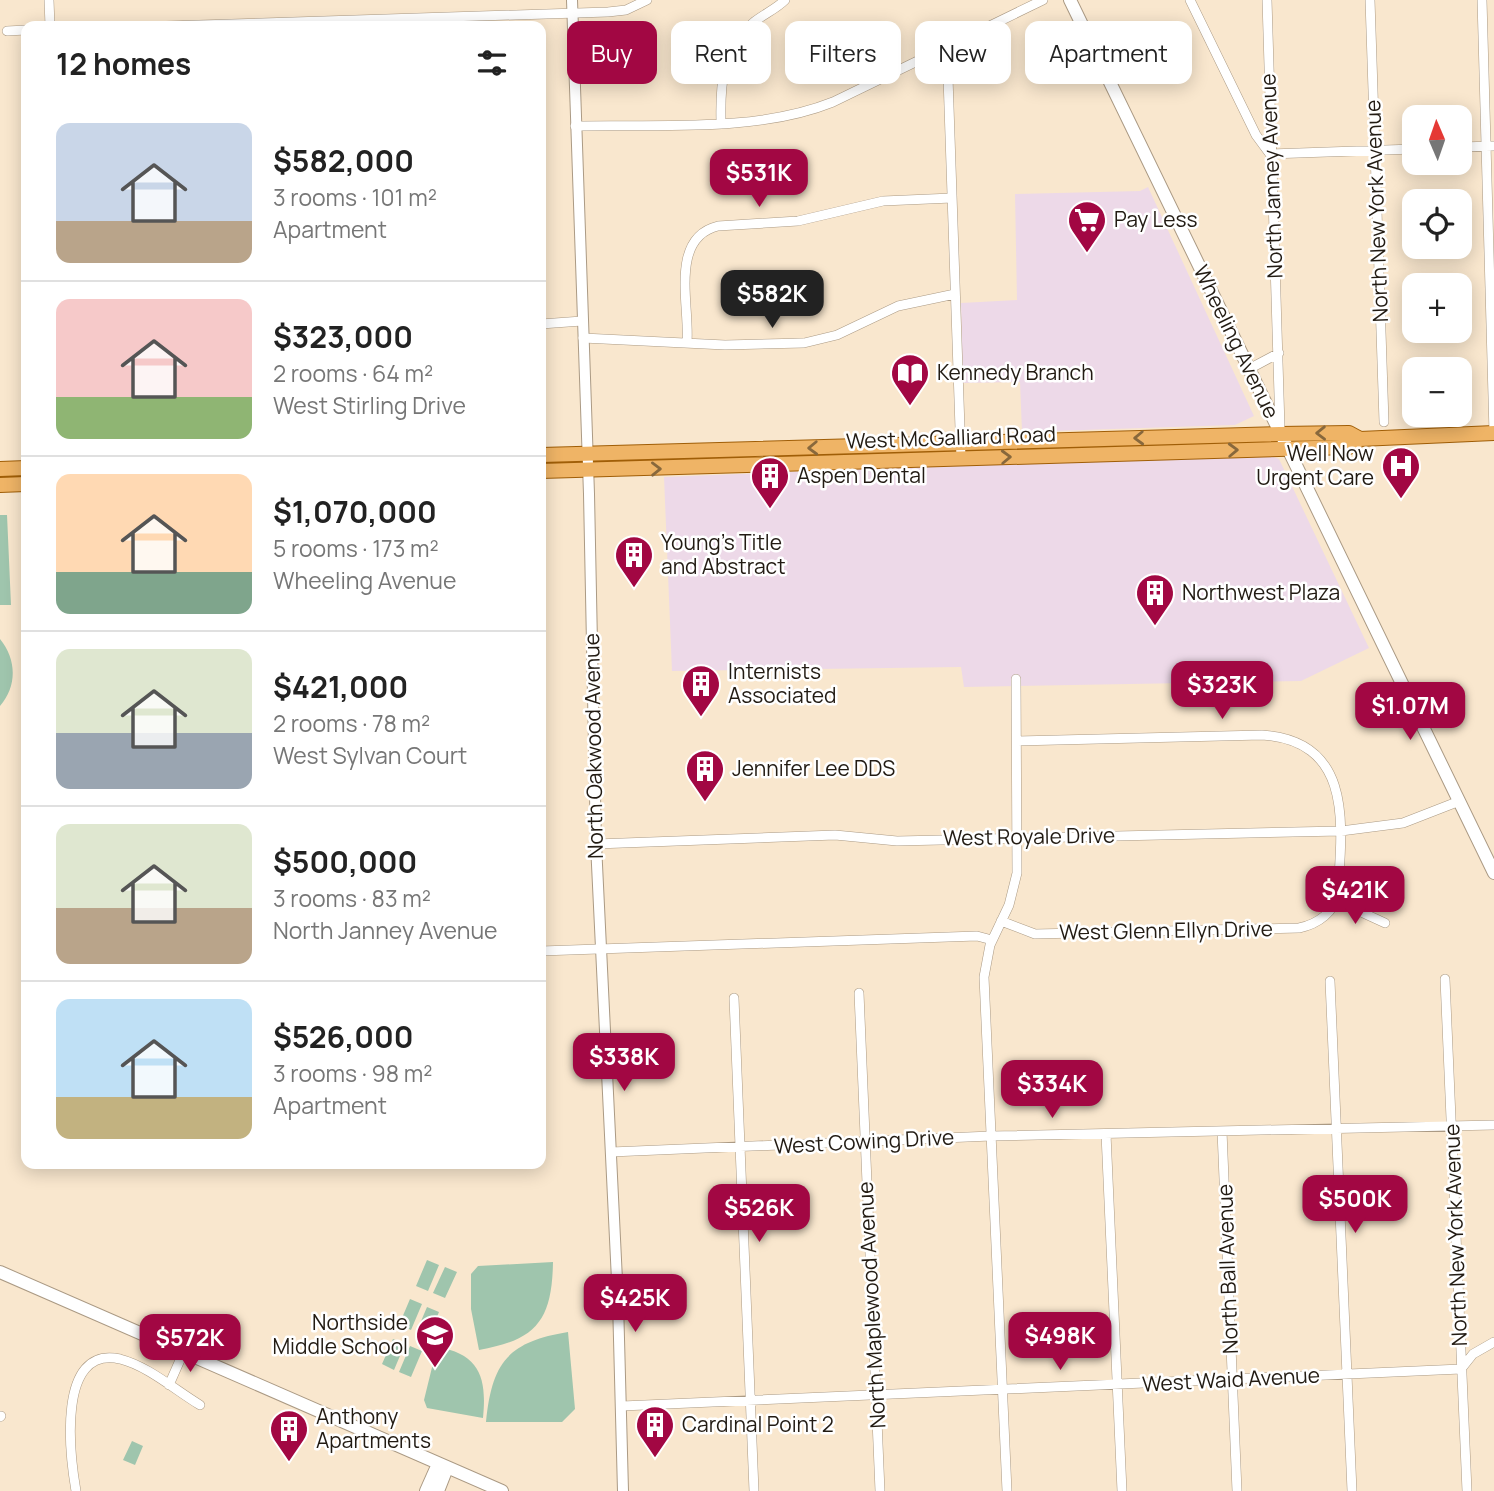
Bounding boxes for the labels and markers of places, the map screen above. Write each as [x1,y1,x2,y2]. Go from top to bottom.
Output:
pin: $531K [710,150,808,209]
supermarket icon: Pay Less [1066,199,1108,254]
place label: Pay Less [1114,205,1198,233]
pin: $582K [723,270,821,330]
library icon: Kennedy Branch [889,352,931,407]
place label: Kennedy Branch [937,358,1094,386]
place label: Well Now Urgent Care [1256,439,1374,491]
hospital icon: Well Now Urgent Care [1380,445,1422,500]
building icon: Aspen Dental [749,455,791,510]
place label: Aspen Dental [797,461,926,489]
place label: Young's Title and Abstract [661,528,786,580]
building icon: Young's Title and Abstract [613,534,655,589]
building icon: Northwest Plaza [1134,572,1176,627]
place label: Northwest Plaza [1182,578,1340,606]
place label: Internists Associated [728,657,836,709]
pin: $323K [1173,662,1271,721]
building icon: Internists Associated [680,663,722,718]
pin: $1.07M [1353,682,1467,742]
building icon: Jennifer Lee DDS [684,748,726,803]
place label: Jennifer Lee DDS [732,754,895,782]
pin: $421K [1306,866,1404,926]
pin: $338K [575,1034,673,1093]
pin: $334K [1003,1060,1101,1120]
pin: $500K [1306,1176,1404,1235]
pin: $526K [710,1184,808,1244]
pin: $425K [586,1274,684,1334]
place label: Northside Middle School [272,1308,408,1360]
pin: $498K [1011,1312,1109,1372]
pin: $572K [141,1314,239,1374]
school or university icon: Northside Middle School [414,1314,456,1369]
place label: Anthony Apartments [316,1402,431,1454]
building icon: Cardinal Point 2 [634,1404,676,1459]
building icon: Anthony Apartments [268,1408,310,1463]
place label: Cardinal Point 2 [682,1410,834,1438]

